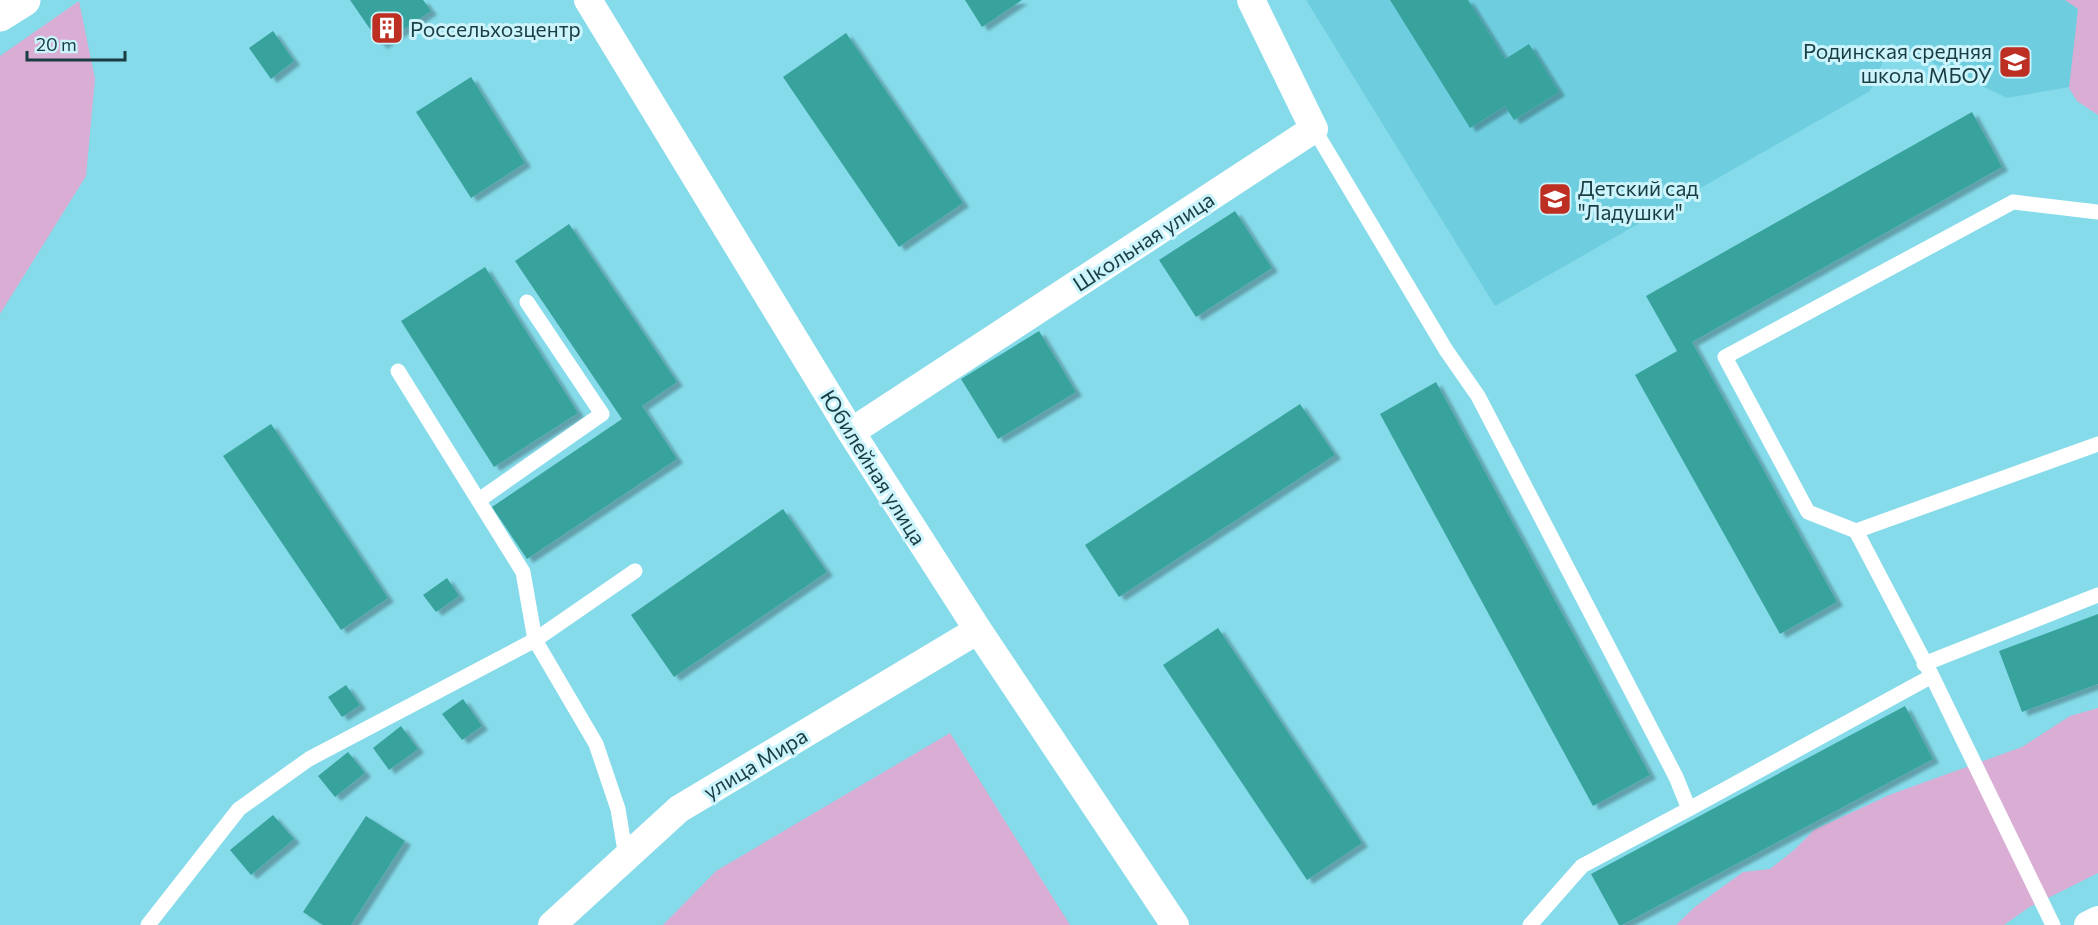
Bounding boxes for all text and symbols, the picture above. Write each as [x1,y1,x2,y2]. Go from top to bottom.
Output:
building icon: Россельхозцентр [369,10,405,46]
place label: Россельхозцентр [410,16,581,41]
scale bar [27,24,124,62]
text: 20 m [36,33,77,55]
place label: Родинская средняя школа МБОУ [1803,38,1992,87]
school or university icon: Родинская средняя школа МБОУ [1997,44,2033,80]
place label: Детский сад "Ладушки" [1578,175,1699,224]
school or university icon: Детский сад "Ладушки" [1537,181,1573,217]
street label: Школьная улица [1068,186,1218,296]
street label: Юбилейная улица [816,385,932,549]
street label: улица Мира [699,722,811,804]

